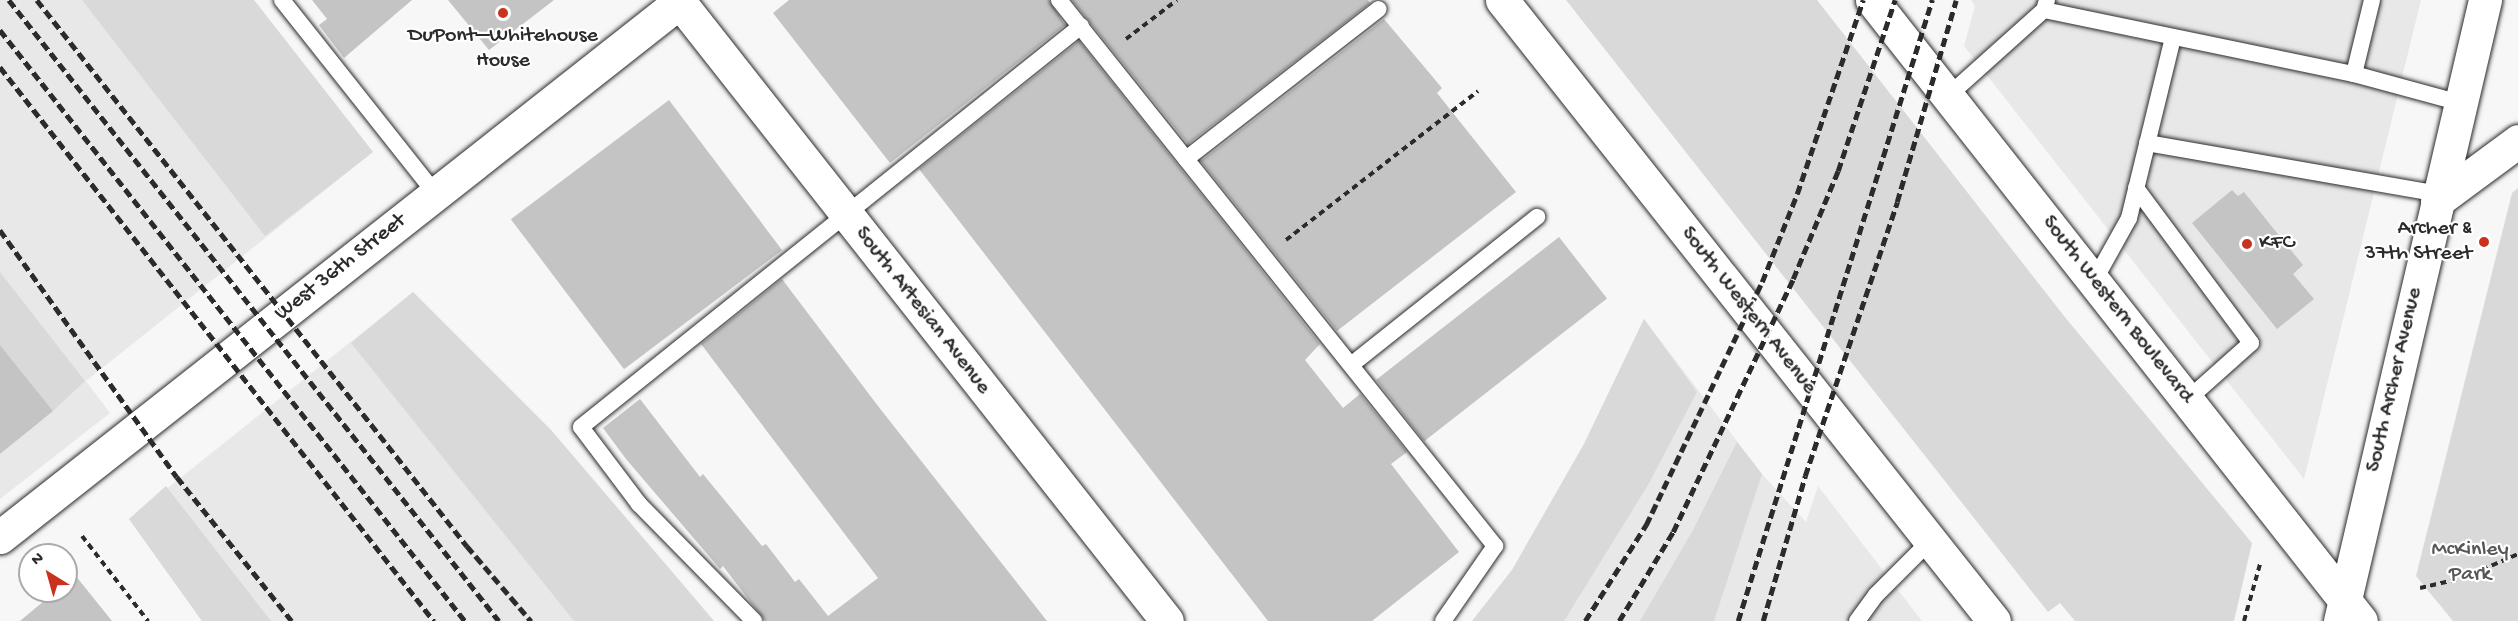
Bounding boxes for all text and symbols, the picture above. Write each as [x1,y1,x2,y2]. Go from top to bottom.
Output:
marker: DuPont–Whitehouse House [496,6,510,20]
place label: DuPont–Whitehouse House [408,23,598,74]
street label: West 36th Street [270,208,412,328]
street label: South Western Boulevard [2035,211,2199,409]
place label: Archer & 37th Street [2364,216,2472,268]
street label: South Artesian Avenue [848,222,996,400]
street label: South Western Avenue [1674,222,1822,400]
place label: KFC [2259,231,2294,257]
marker: Archer & 37th Street [2477,235,2491,249]
marker: KFC [2240,237,2254,251]
street label: South Archer Avenue [2361,285,2429,475]
park label: McKinley Park [2431,537,2509,588]
north arrow [18,543,78,603]
text: N [28,549,48,571]

